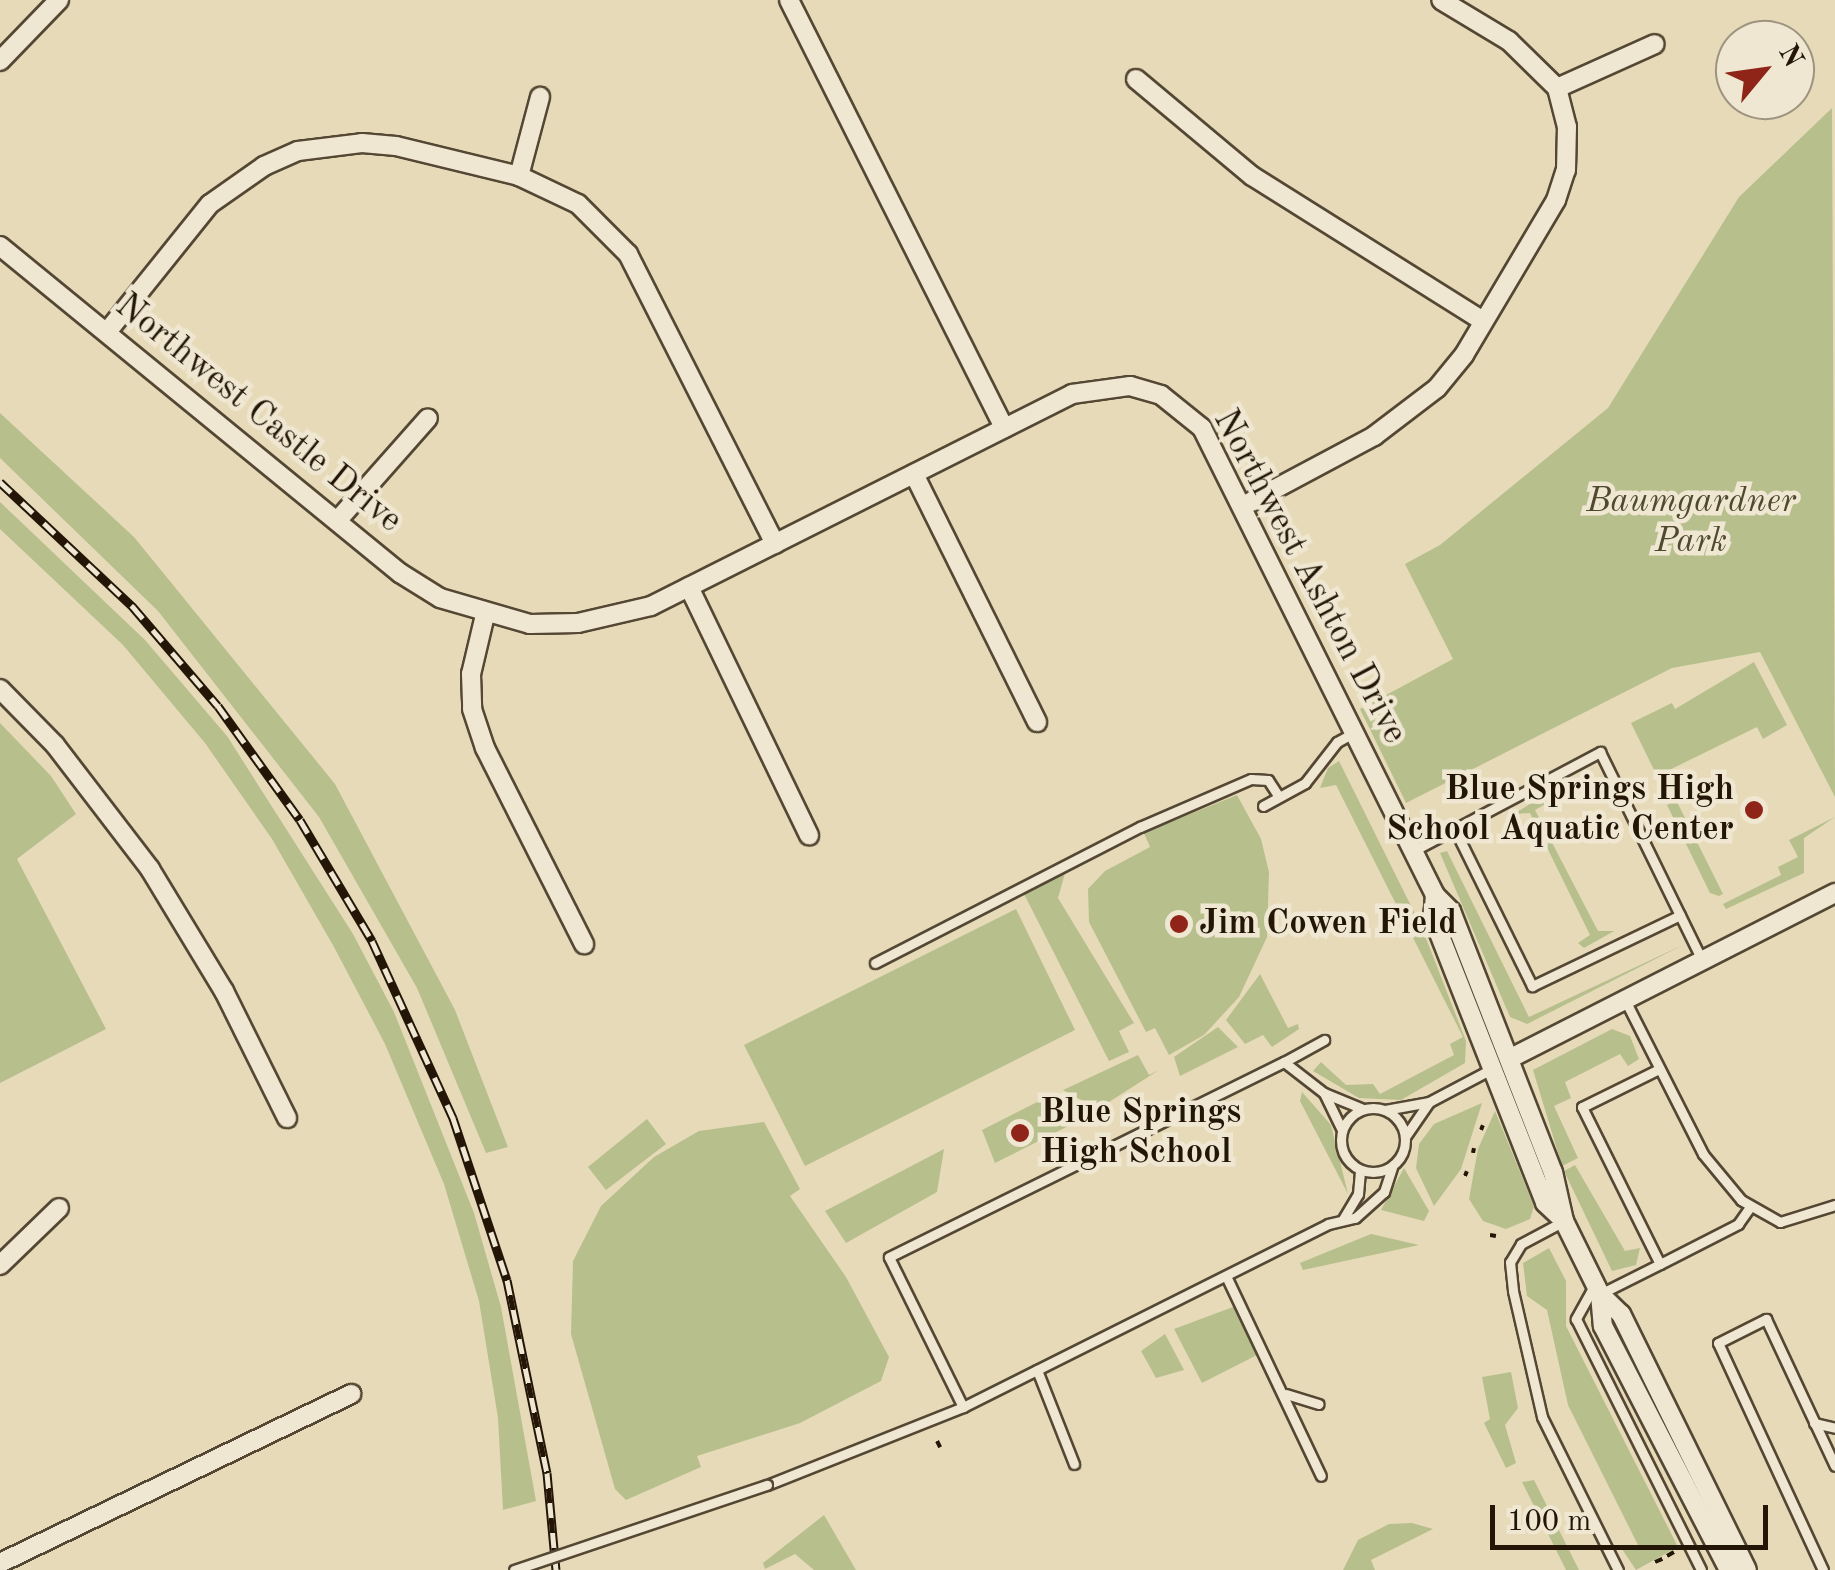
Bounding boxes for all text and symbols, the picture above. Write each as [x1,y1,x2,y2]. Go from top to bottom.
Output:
north arrow [1715,20,1815,120]
text: N [1772,40,1807,73]
street label: Northwest Castle Drive [106,286,410,542]
street label: Northwest Ashton Drive [1203,403,1415,751]
park label: Baumgardner Park [1586,481,1796,563]
place label: Blue Springs High School Aquatic Center [1386,769,1734,851]
marker: Blue Springs High School Aquatic Center [1743,799,1765,821]
place label: Jim Cowen Field [1199,903,1457,945]
marker: Jim Cowen Field [1168,913,1190,935]
place label: Blue Springs High School [1040,1092,1241,1174]
marker: Blue Springs High School [1009,1122,1031,1144]
scale bar [1495,1485,1772,1547]
text: 100 m [1507,1507,1591,1537]

